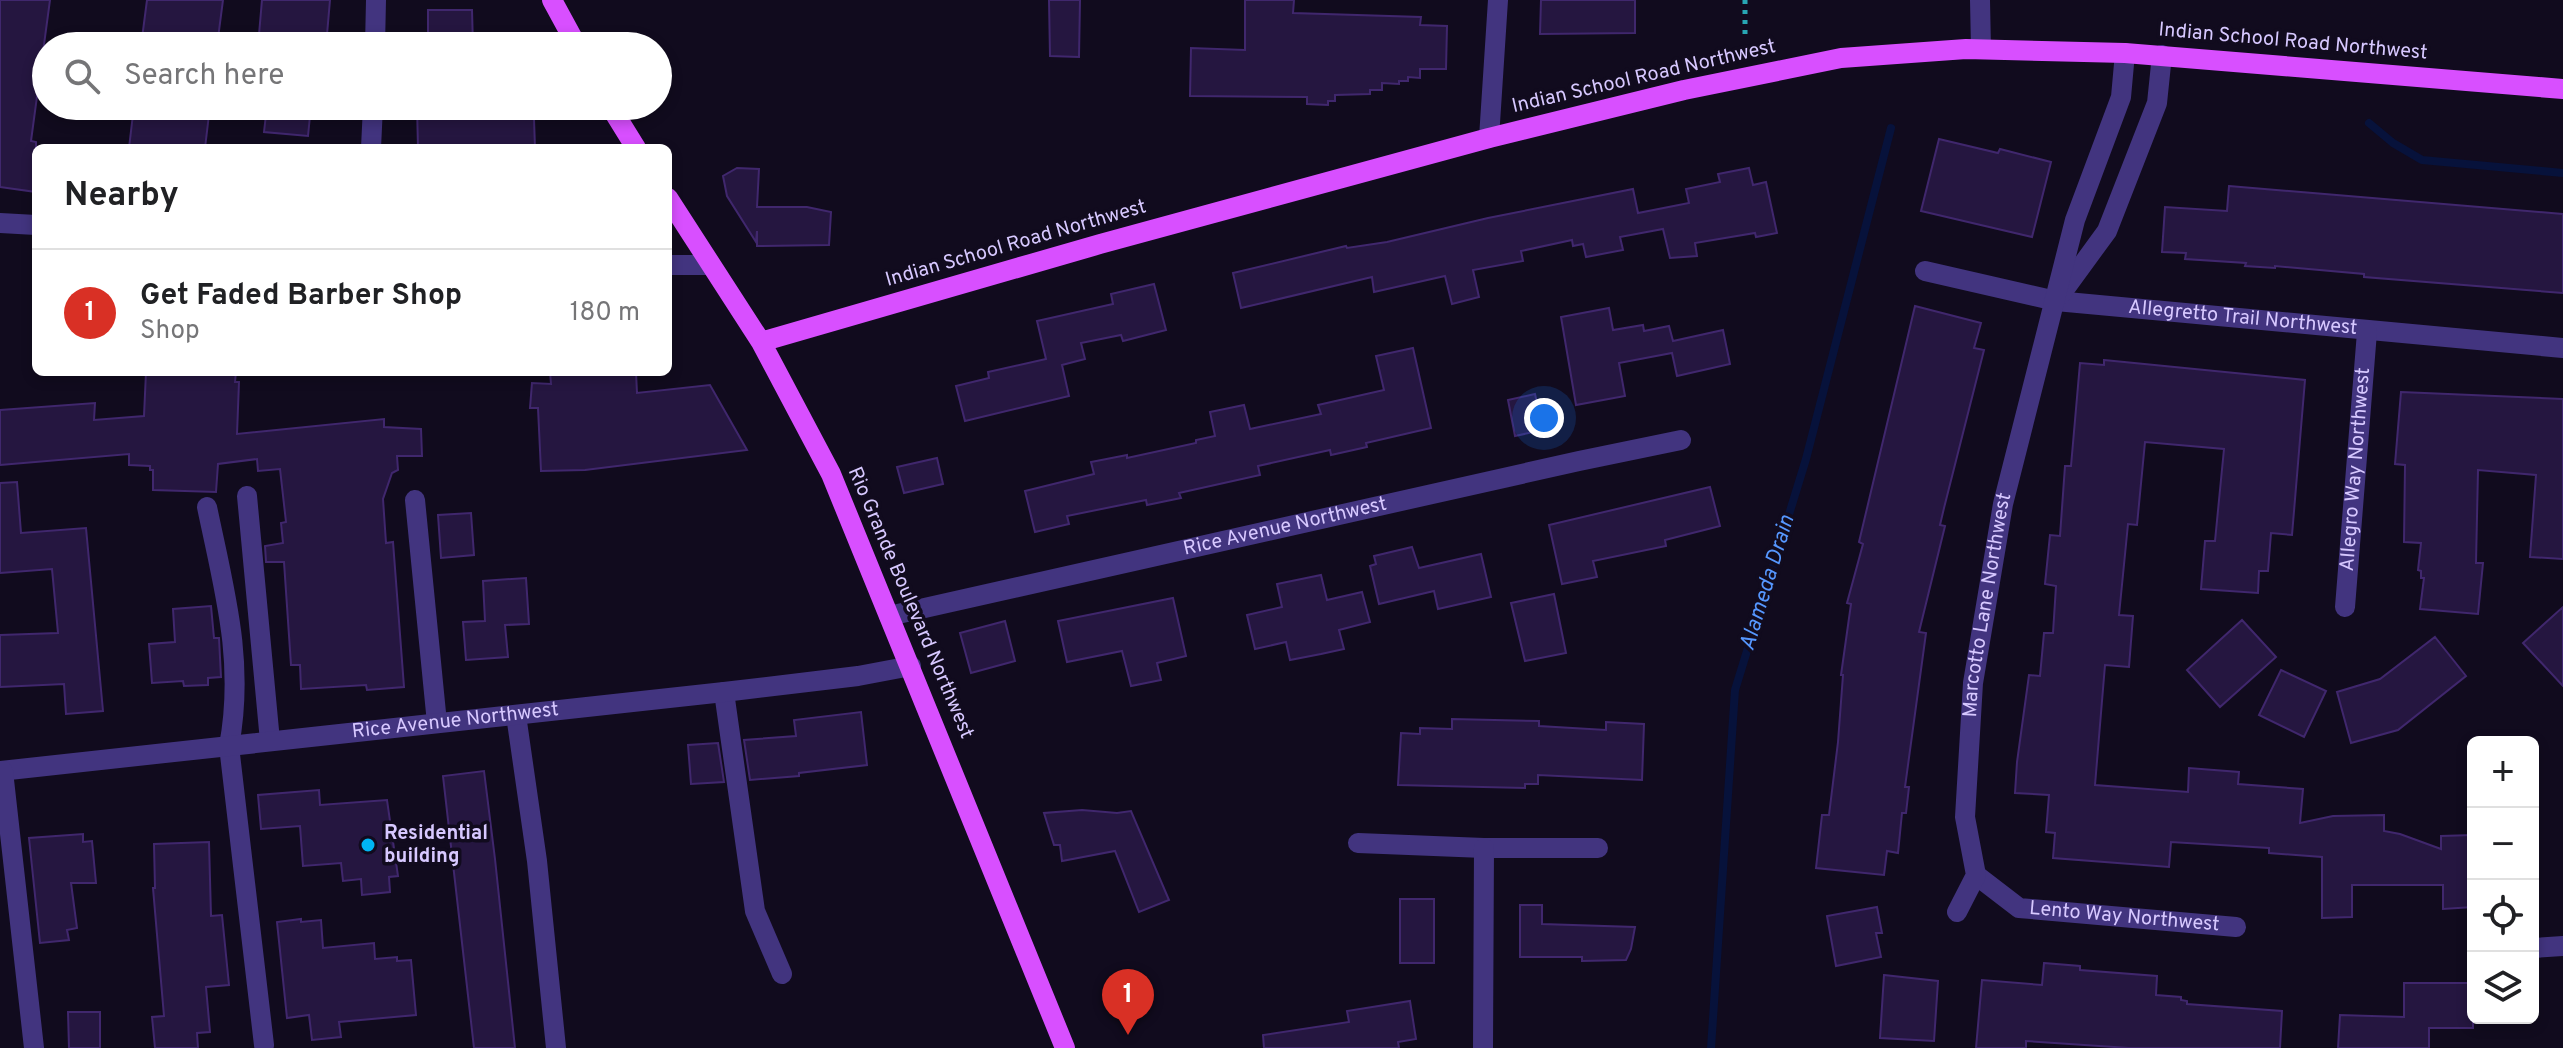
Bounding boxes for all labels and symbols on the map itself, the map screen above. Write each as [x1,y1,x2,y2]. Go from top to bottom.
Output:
street label: Indian School Road Northwest [2157,17,2429,67]
street label: Indian School Road Northwest [1510,34,1778,120]
street label: Indian School Road Northwest [883,194,1149,294]
street label: Allegretto Trail Northwest [2127,295,2359,342]
street label: Allegro Way Northwest [2335,366,2377,572]
your location [1524,398,1564,438]
street label: Rio Grande Boulevard Northwest [841,463,979,743]
street label: Marcotto Lane Northwest [1958,490,2018,718]
street label: Rice Avenue Northwest [1181,492,1389,562]
water label: Alameda Drain [1735,512,1801,654]
street label: Rice Avenue Northwest [351,697,560,746]
place label: Residential building [384,821,488,870]
marker: Residential building [359,836,377,854]
street label: Lento Way Northwest [2028,896,2221,939]
pin: 1 [1102,969,1154,1035]

